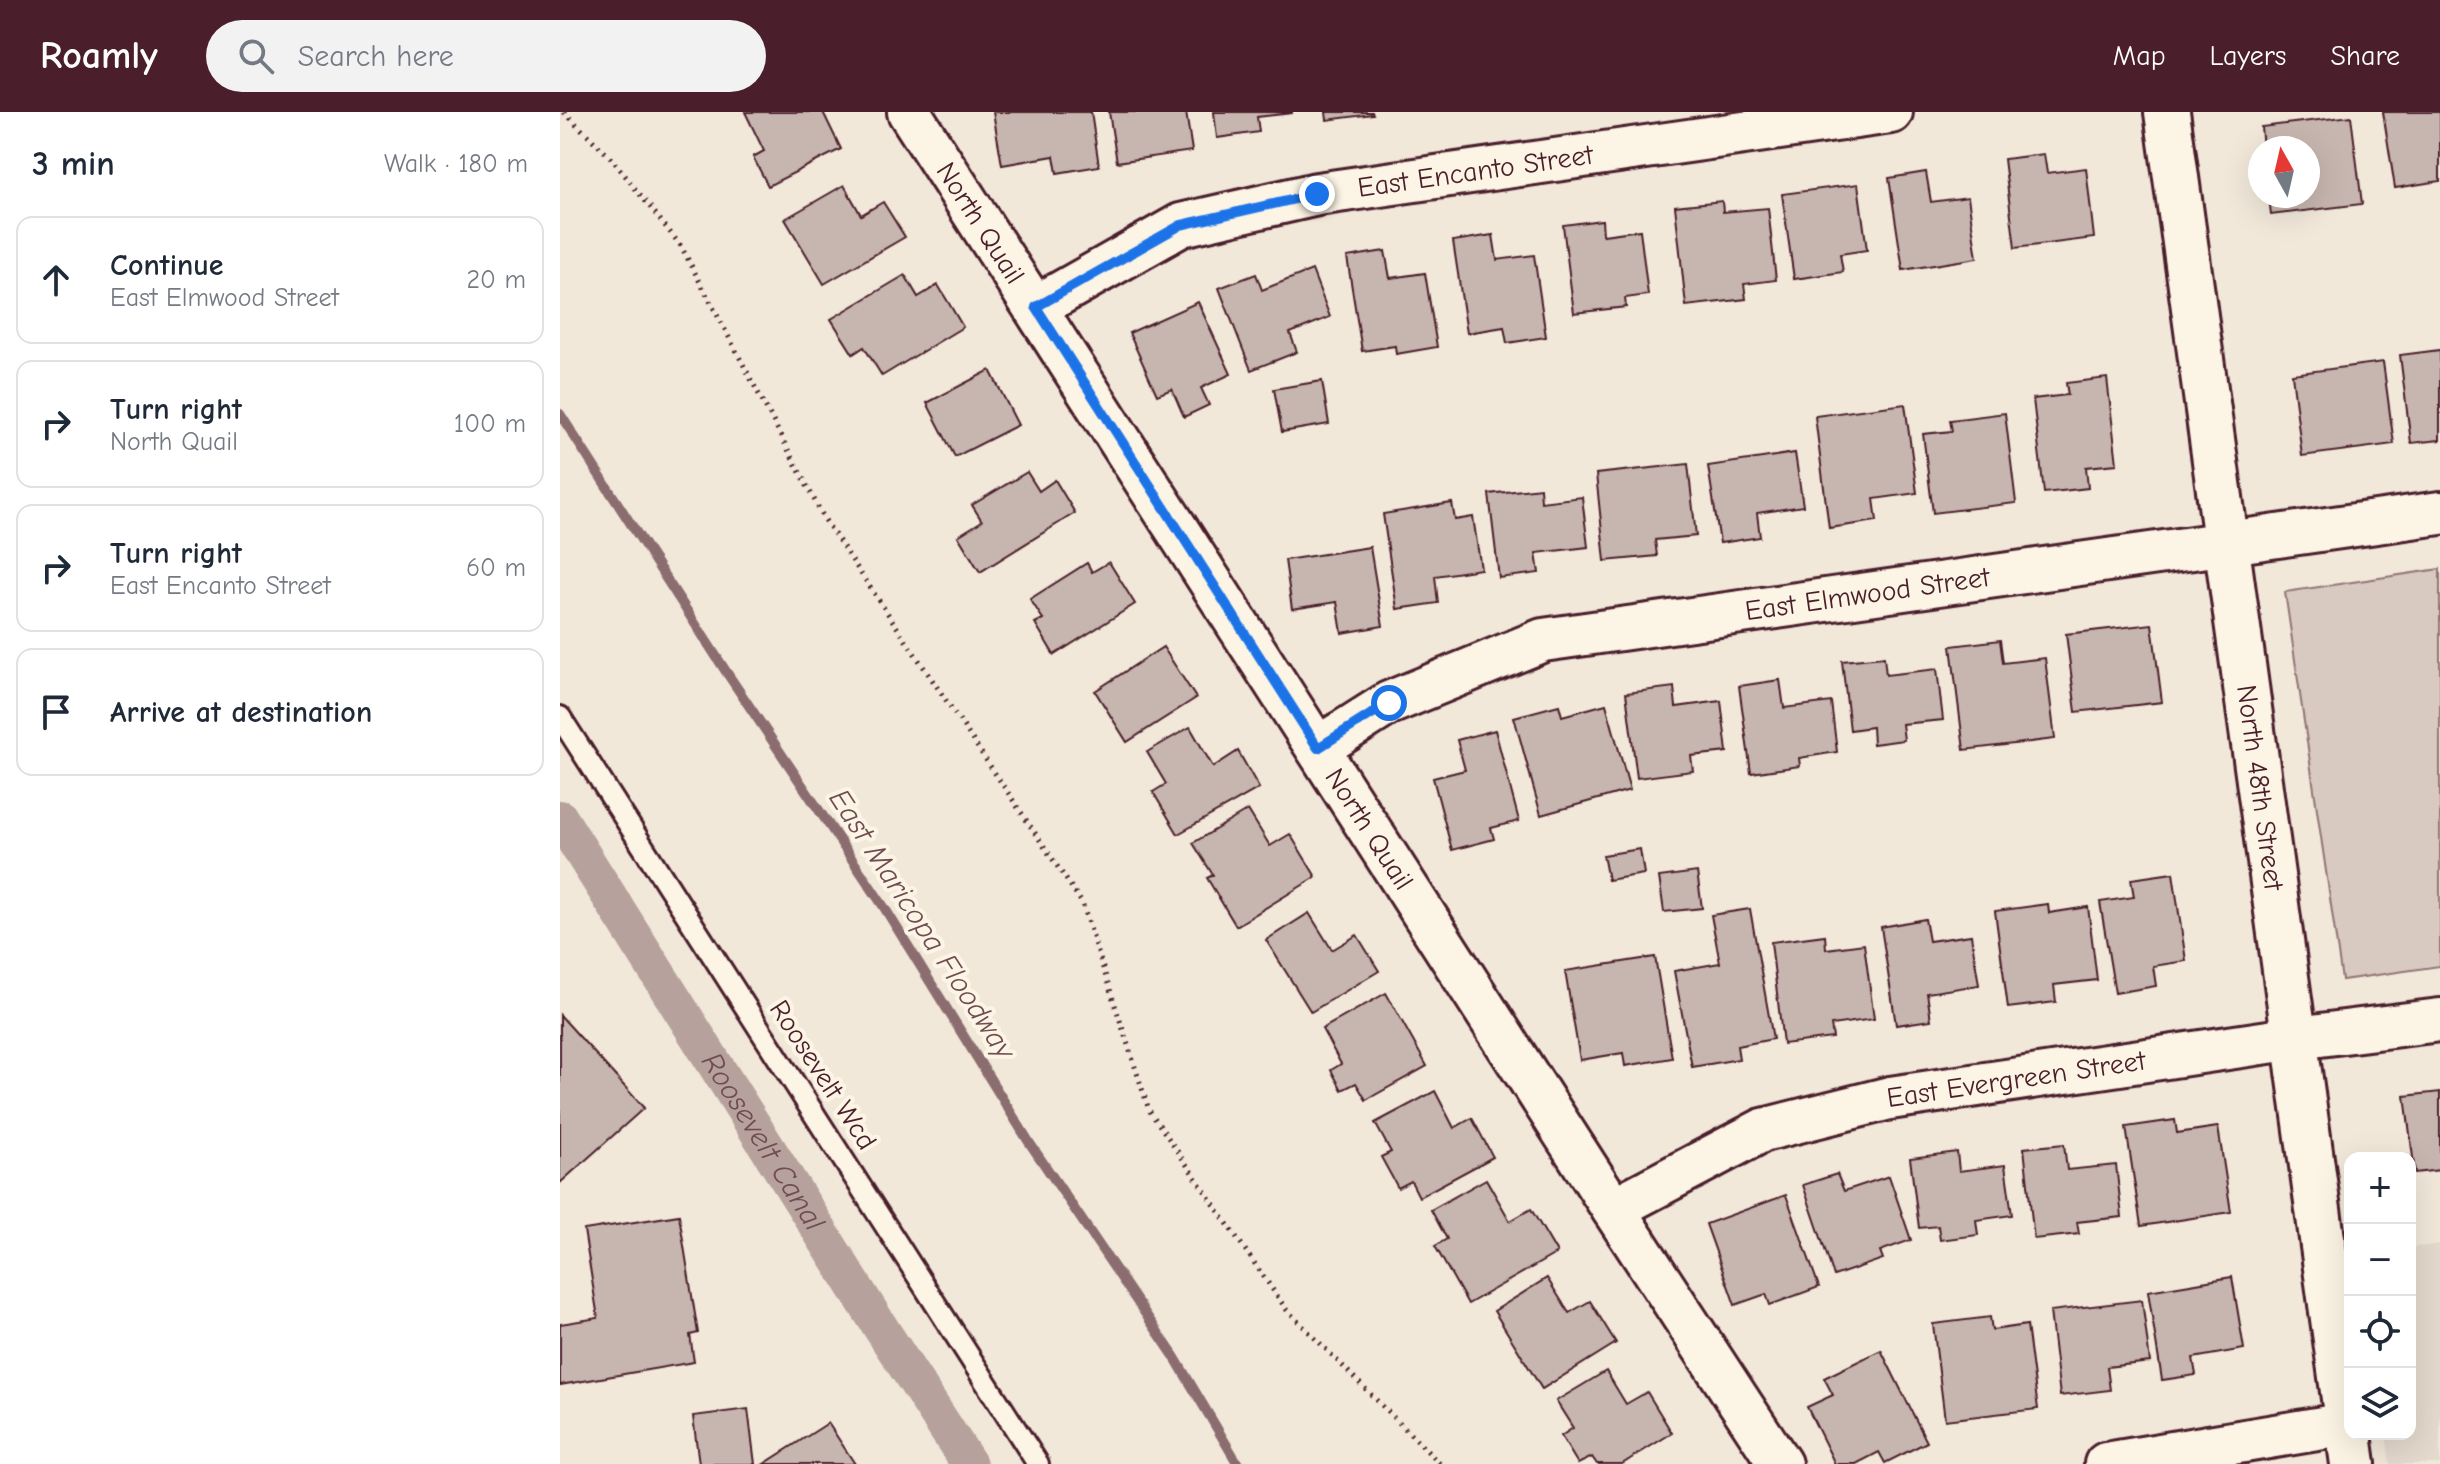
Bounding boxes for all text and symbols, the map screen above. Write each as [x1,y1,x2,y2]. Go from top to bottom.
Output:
search box [206,20,766,92]
text: Roamly [40,34,158,78]
icon: search [234,34,278,78]
text: Search here [298,39,454,74]
text: Map [2113,40,2166,72]
text: Layers [2210,40,2286,72]
text: Share [2330,40,2400,72]
north arrow [2248,136,2320,208]
street label: East Encanto Street [1355,139,1596,204]
text: 3 min [32,144,115,184]
text: Walk · 180 m [384,149,528,179]
street label: North Quail [930,156,1031,290]
route end [1299,176,1335,212]
text: Continue [110,248,224,283]
icon: ahead [34,258,78,302]
text: 20 m [466,265,526,295]
text: East Elmwood Street [110,283,339,313]
text: Turn right [110,392,242,427]
icon: right [34,402,78,446]
text: 100 m [454,409,526,439]
text: North Quail [110,427,238,457]
text: Turn right [110,536,242,571]
icon: right [34,546,78,590]
text: 60 m [466,553,526,583]
street label: East Elmwood Street [1743,561,1993,627]
text: East Encanto Street [110,571,331,601]
street label: North 48th Street [2230,683,2290,893]
route start [1371,685,1407,721]
icon: arrive [34,690,78,734]
text: Arrive at destination [110,695,372,730]
street label: North Quail [1318,762,1420,896]
water label: East Maricopa Floodway [822,782,1023,1067]
street label: Roosevelt Wcd [763,994,883,1156]
street label: East Evergreen Street [1885,1044,2149,1114]
water label: Roosevelt Canal [694,1046,833,1237]
map controls [2344,1152,2416,1440]
button: + [2344,1152,2416,1224]
button: − [2344,1224,2416,1296]
button: locate [2344,1296,2416,1368]
button: layers [2344,1368,2416,1440]

